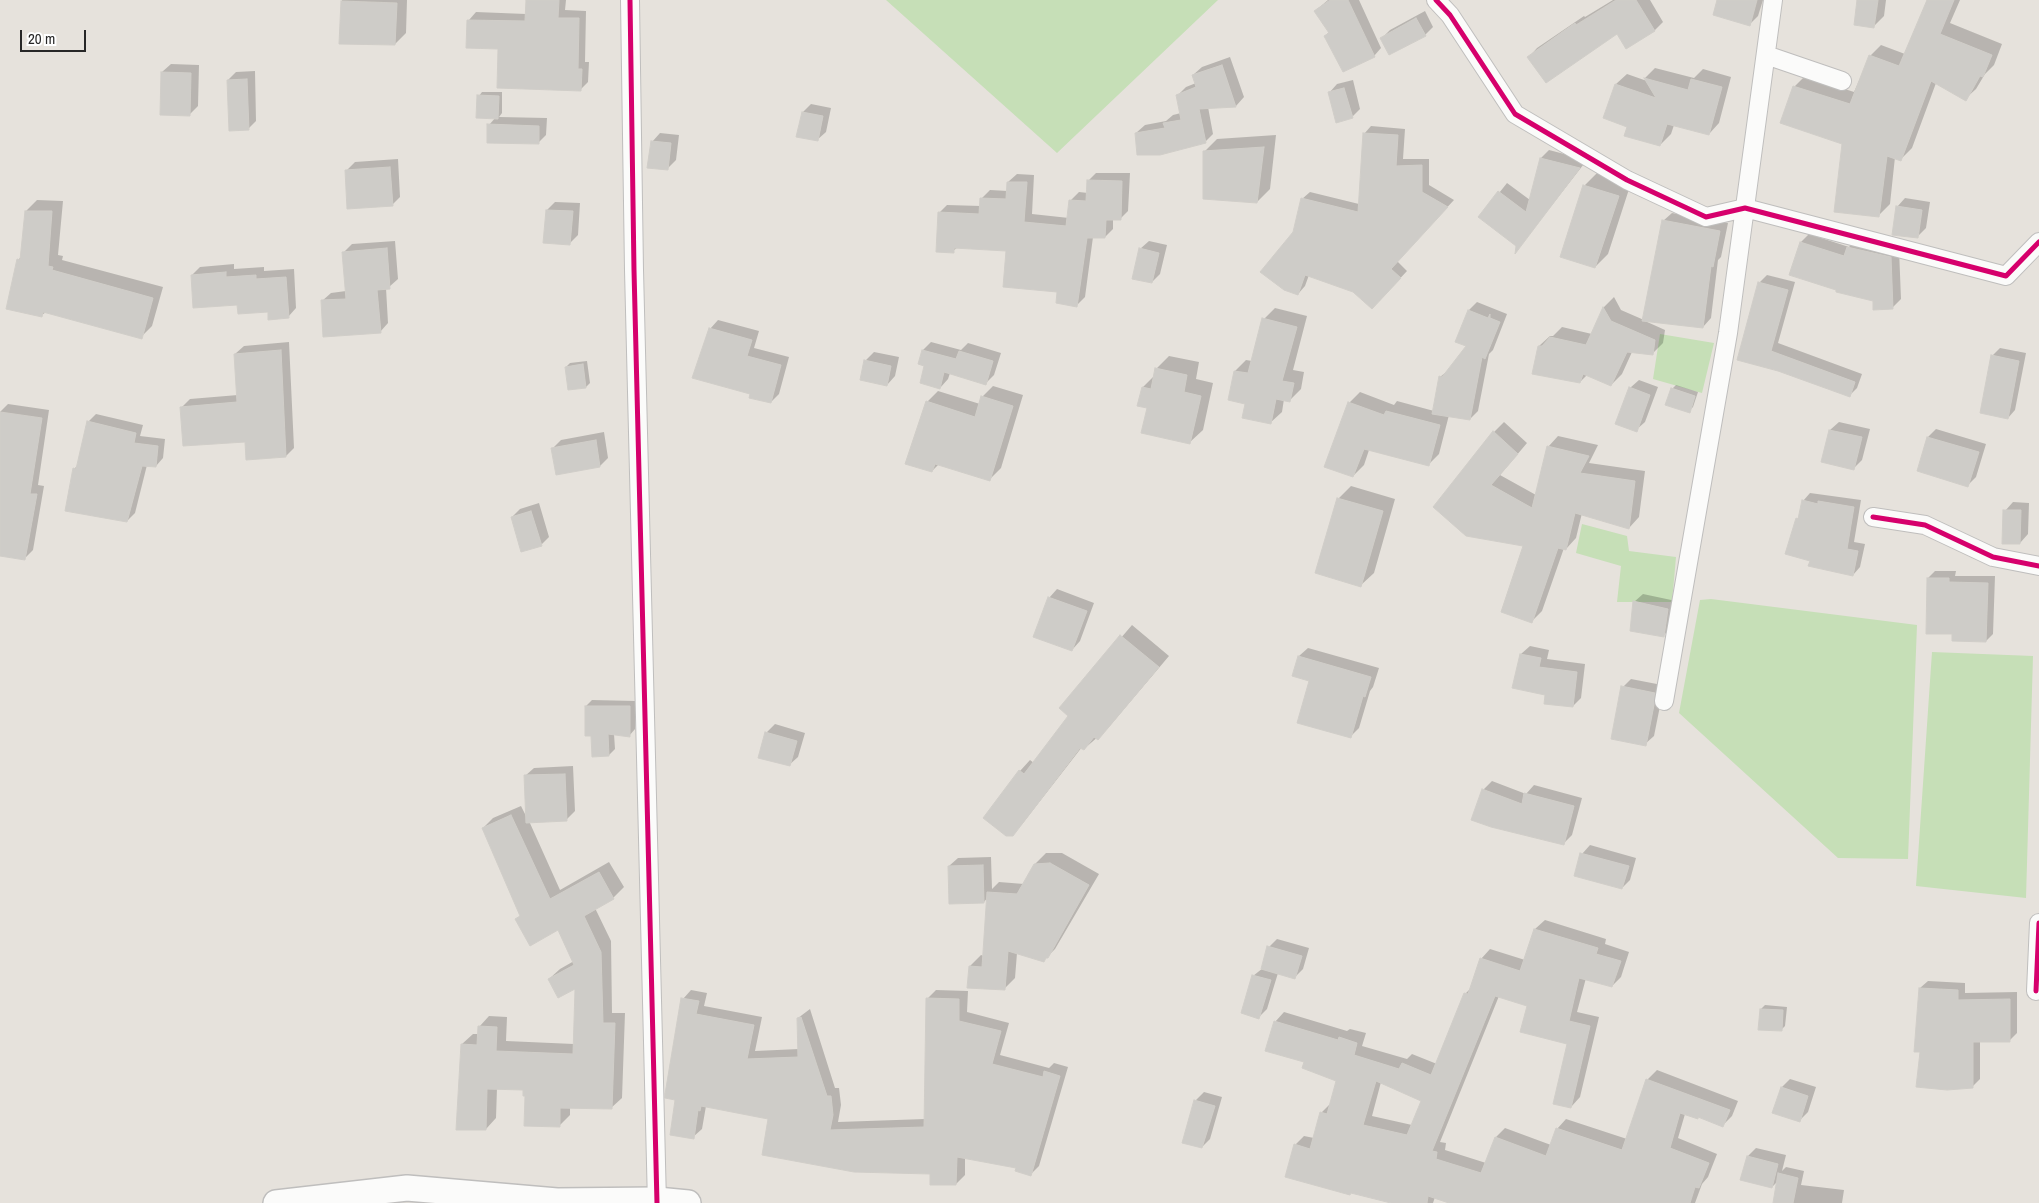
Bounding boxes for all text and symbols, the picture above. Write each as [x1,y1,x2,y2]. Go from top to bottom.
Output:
scale bar [22,20,89,52]
text: 20 m [28,28,55,49]

